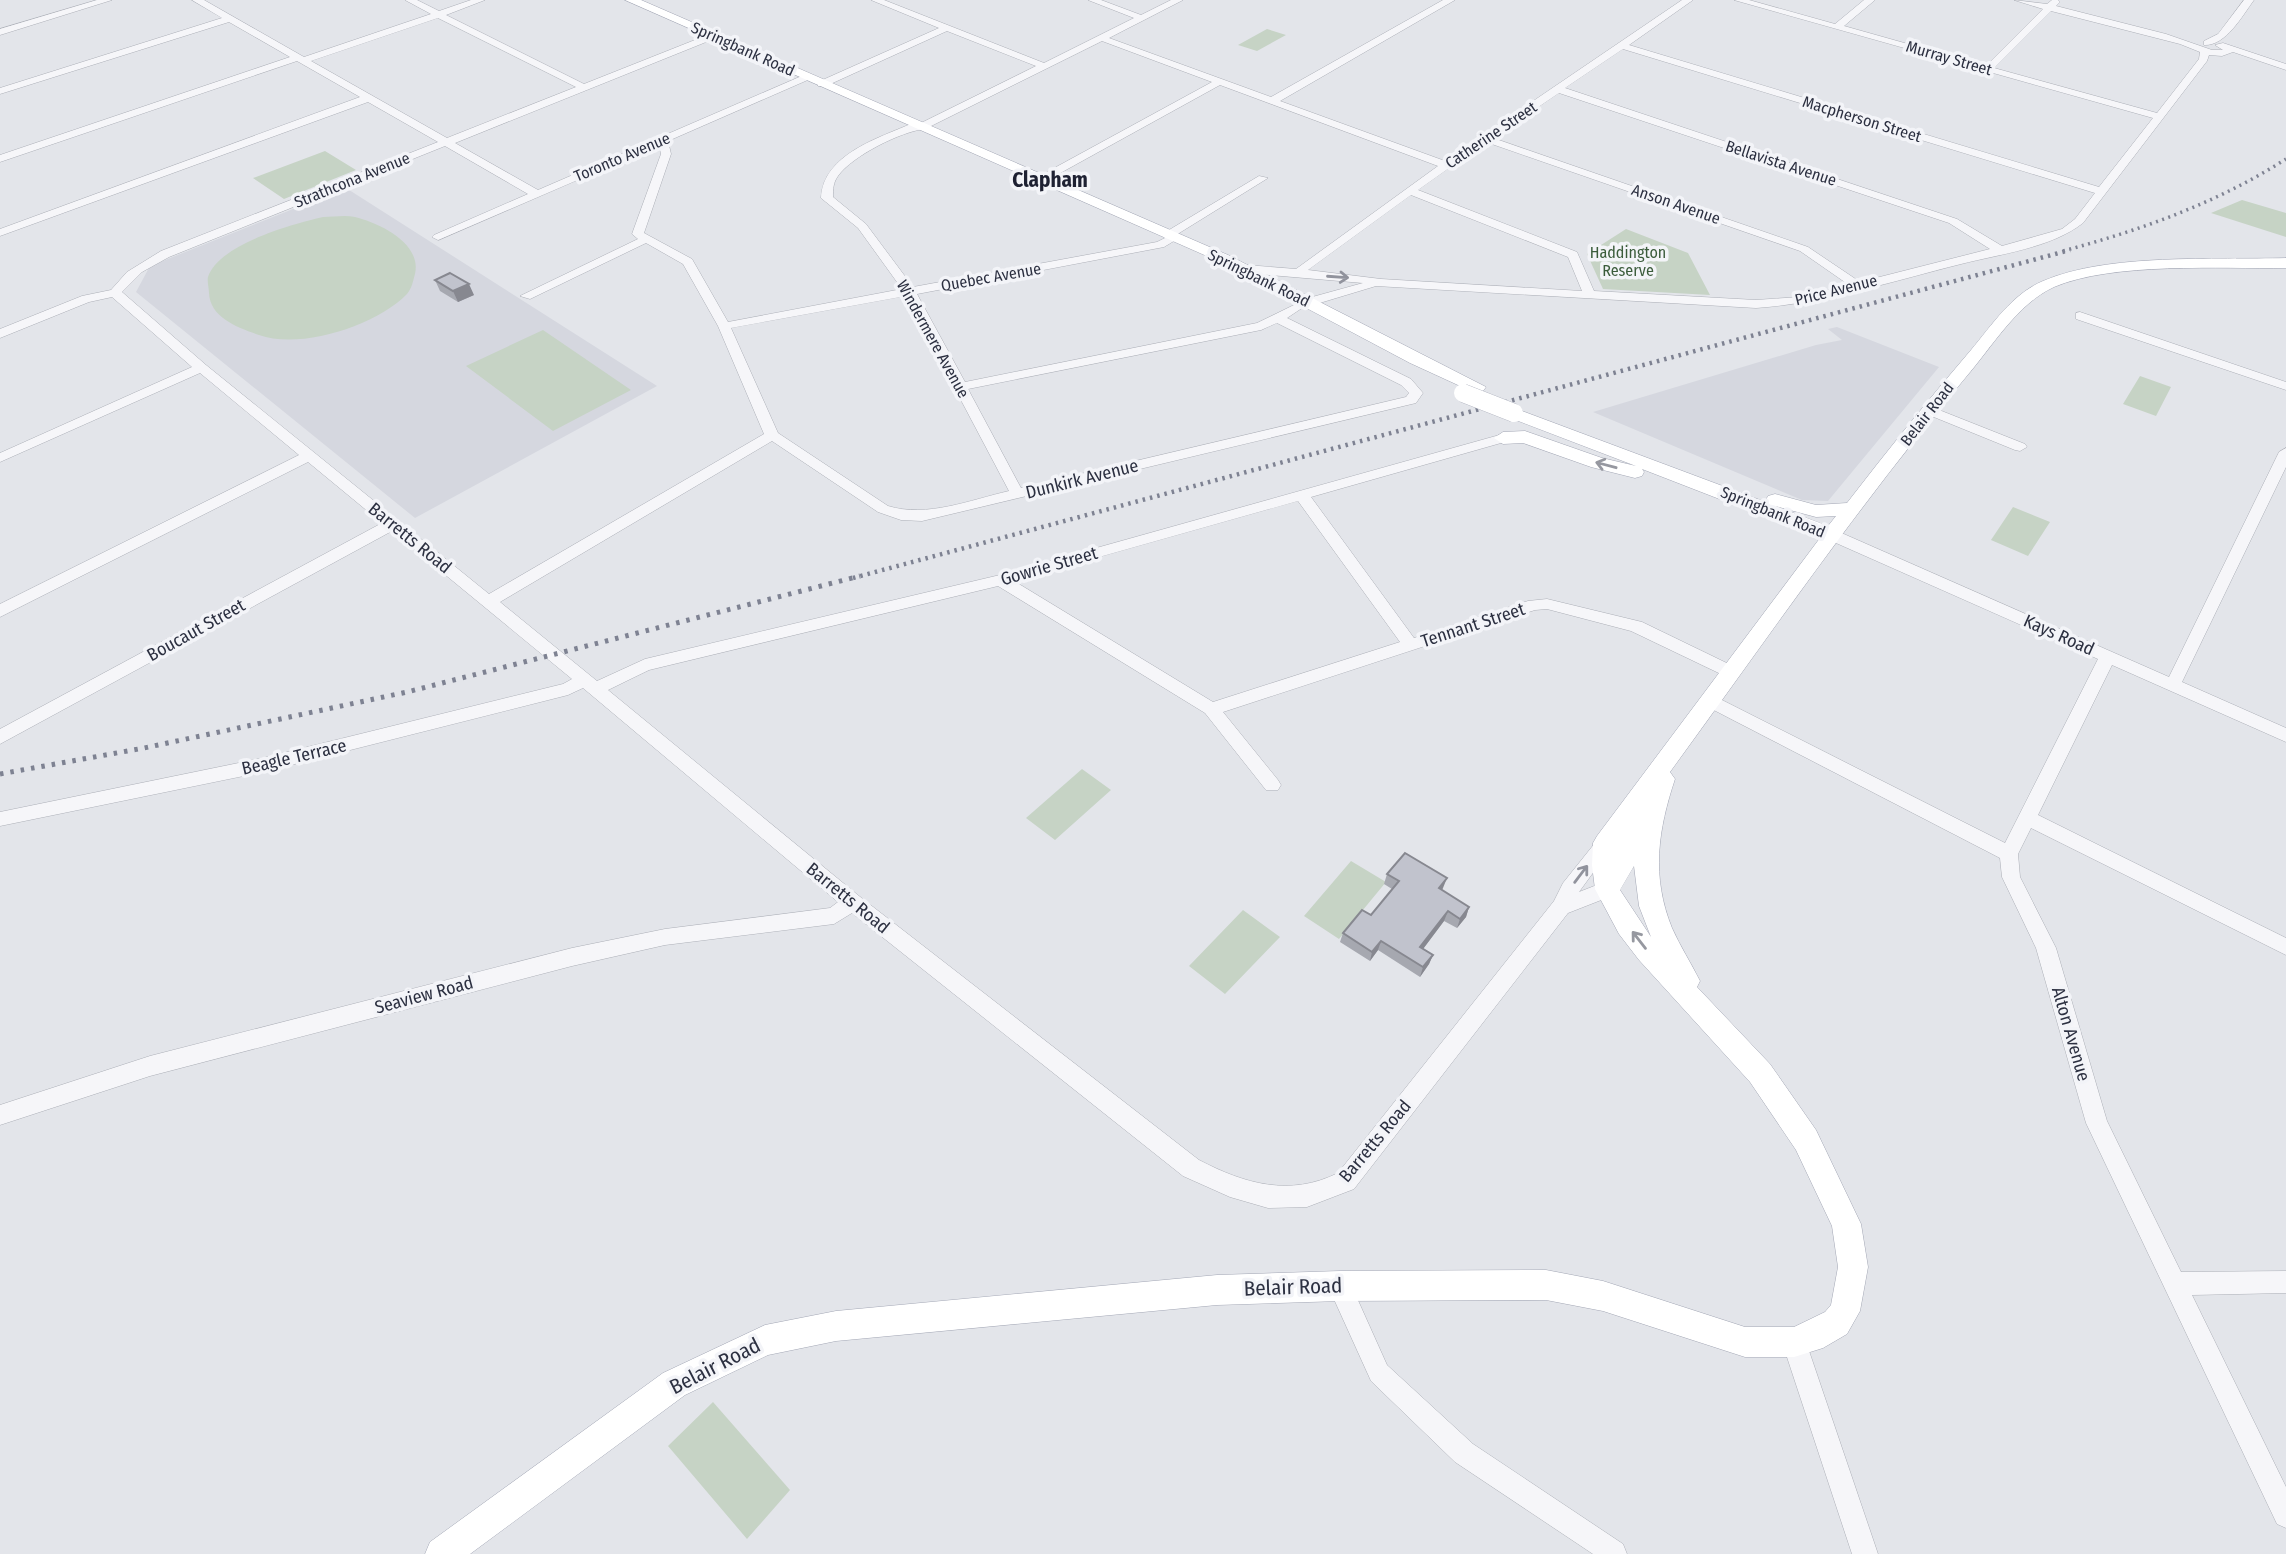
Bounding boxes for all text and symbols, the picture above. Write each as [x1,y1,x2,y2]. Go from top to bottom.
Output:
street label: Springbank Road [688,18,798,80]
street label: Murray Street [1904,37,1995,80]
street label: Macpherson Street [1800,92,1924,146]
street label: Catherine Street [1442,97,1541,173]
street label: Toronto Avenue [571,128,673,186]
street label: Bellavista Avenue [1723,136,1839,190]
street label: Strathcona Avenue [291,148,413,212]
district label: Clapham [1012,167,1088,193]
street label: Anson Avenue [1629,180,1723,228]
park label: Haddington Reserve [1590,243,1666,280]
street label: Springbank Road [1205,245,1313,311]
street label: Quebec Avenue [939,259,1043,295]
one-way arrow [1326,271,1349,284]
street label: Price Avenue [1793,271,1879,309]
street label: Windermere Avenue [893,277,973,401]
street label: Belair Road [1896,379,1958,449]
street label: Dunkirk Avenue [1023,454,1141,504]
one-way arrow [1595,457,1617,470]
street label: Springbank Road [1718,482,1828,542]
street label: Barretts Road [364,498,456,578]
street label: Gowrie Street [998,542,1100,590]
street label: Boucaut Street [143,594,249,666]
street label: Tennant Street [1418,598,1528,652]
street label: Kays Road [2020,610,2098,660]
street label: Beagle Terrace [240,734,349,780]
street label: Barretts Road [802,858,894,938]
one-way arrow [1574,865,1589,884]
one-way arrow [1631,932,1646,950]
street label: Seaview Road [372,971,476,1019]
street label: Alton Avenue [2047,984,2095,1084]
street label: Barretts Road [1334,1095,1416,1187]
street label: Belair Road [1243,1272,1343,1302]
street label: Belair Road [665,1332,765,1400]

